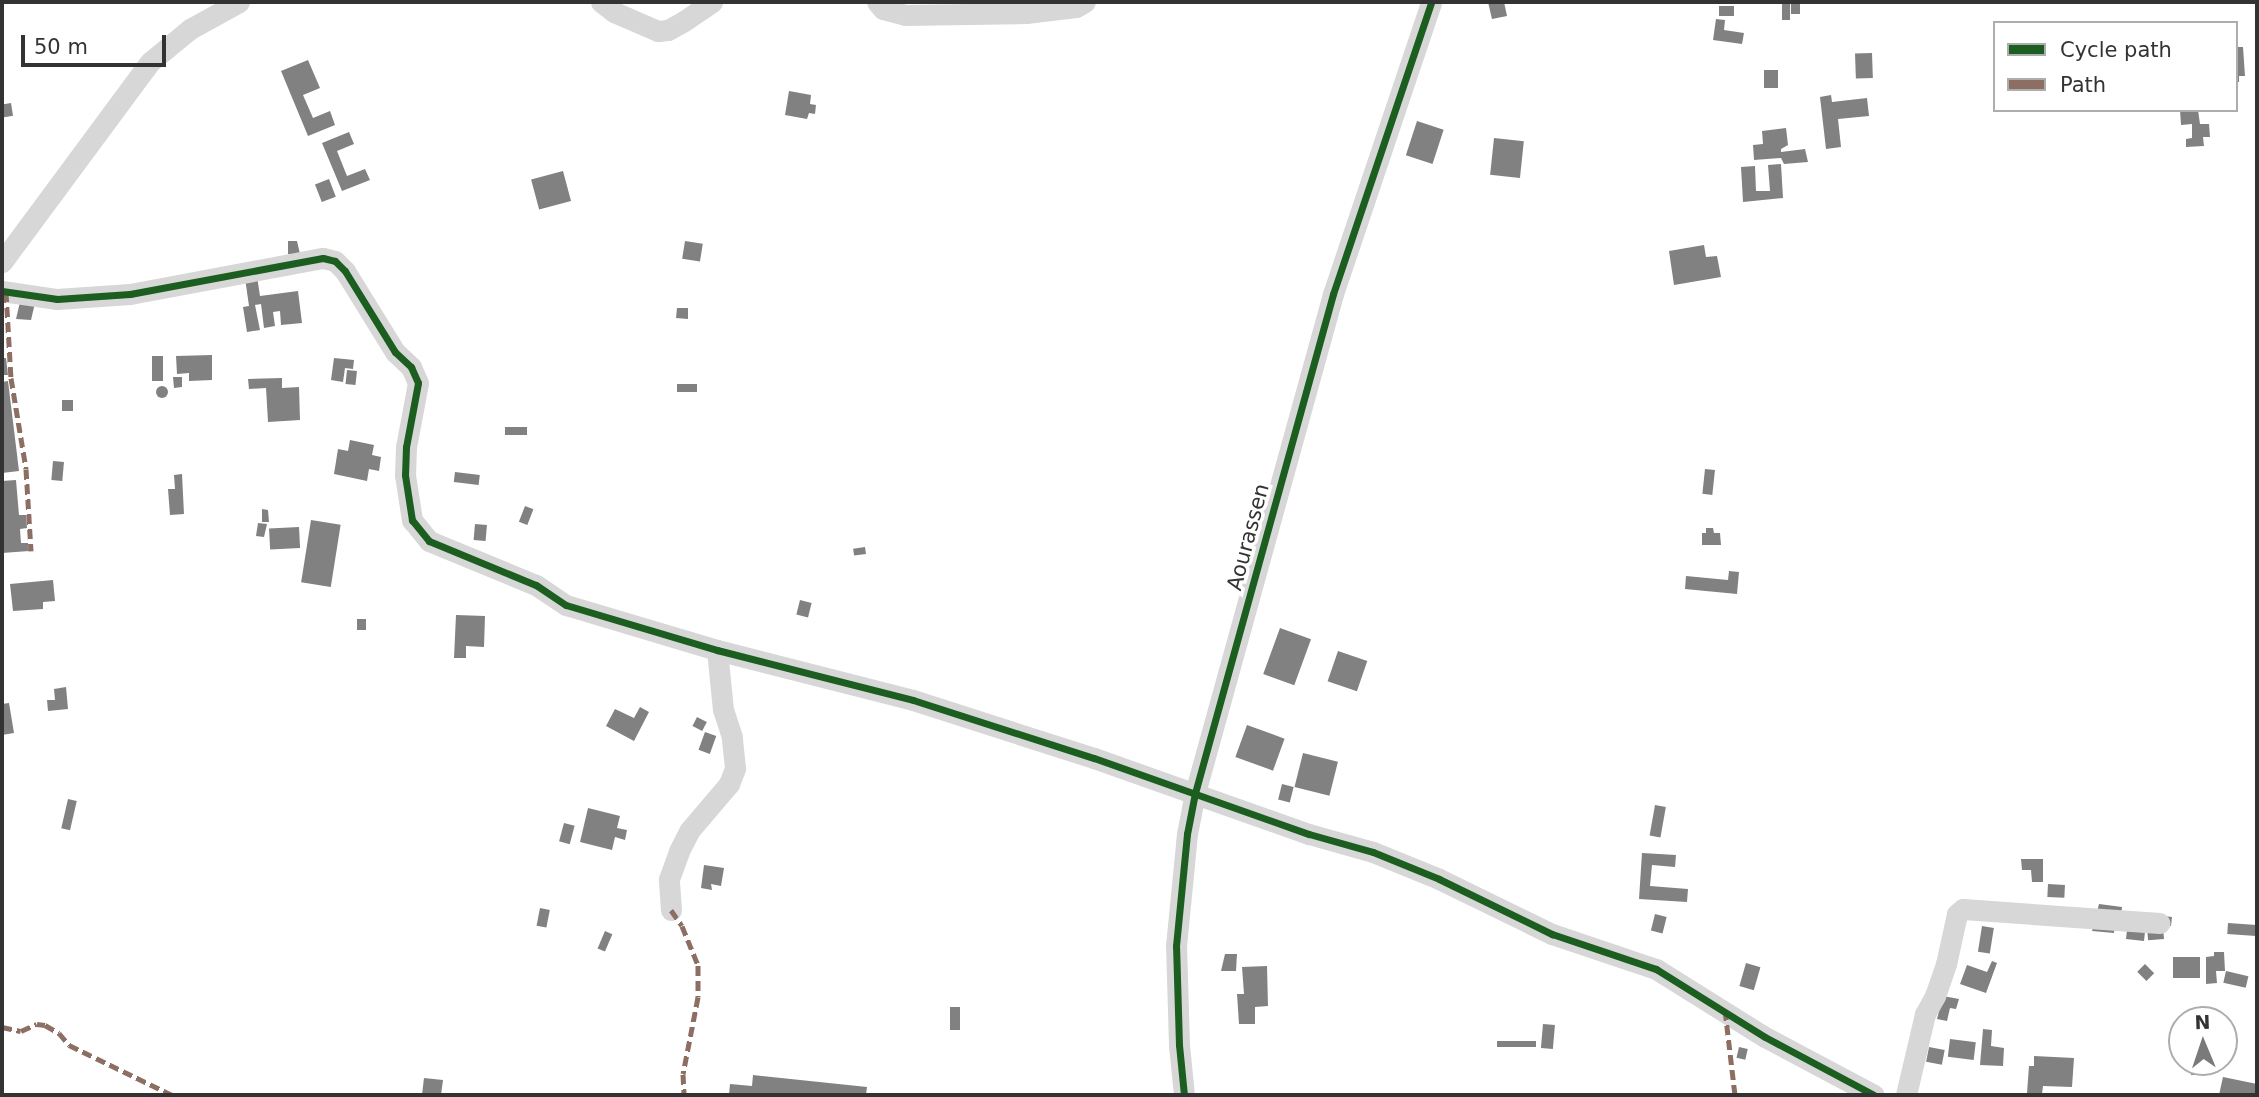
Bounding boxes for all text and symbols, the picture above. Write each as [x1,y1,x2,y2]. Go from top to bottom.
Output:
scale bar [24,21,170,65]
legend [1993,21,2238,112]
text: 50 m [34,35,88,59]
text: Cycle path [2060,38,2172,62]
text: Path [2060,73,2106,97]
street label: Aourassen [1222,481,1274,593]
north arrow [2168,1006,2238,1076]
text: N [2194,1011,2211,1033]

